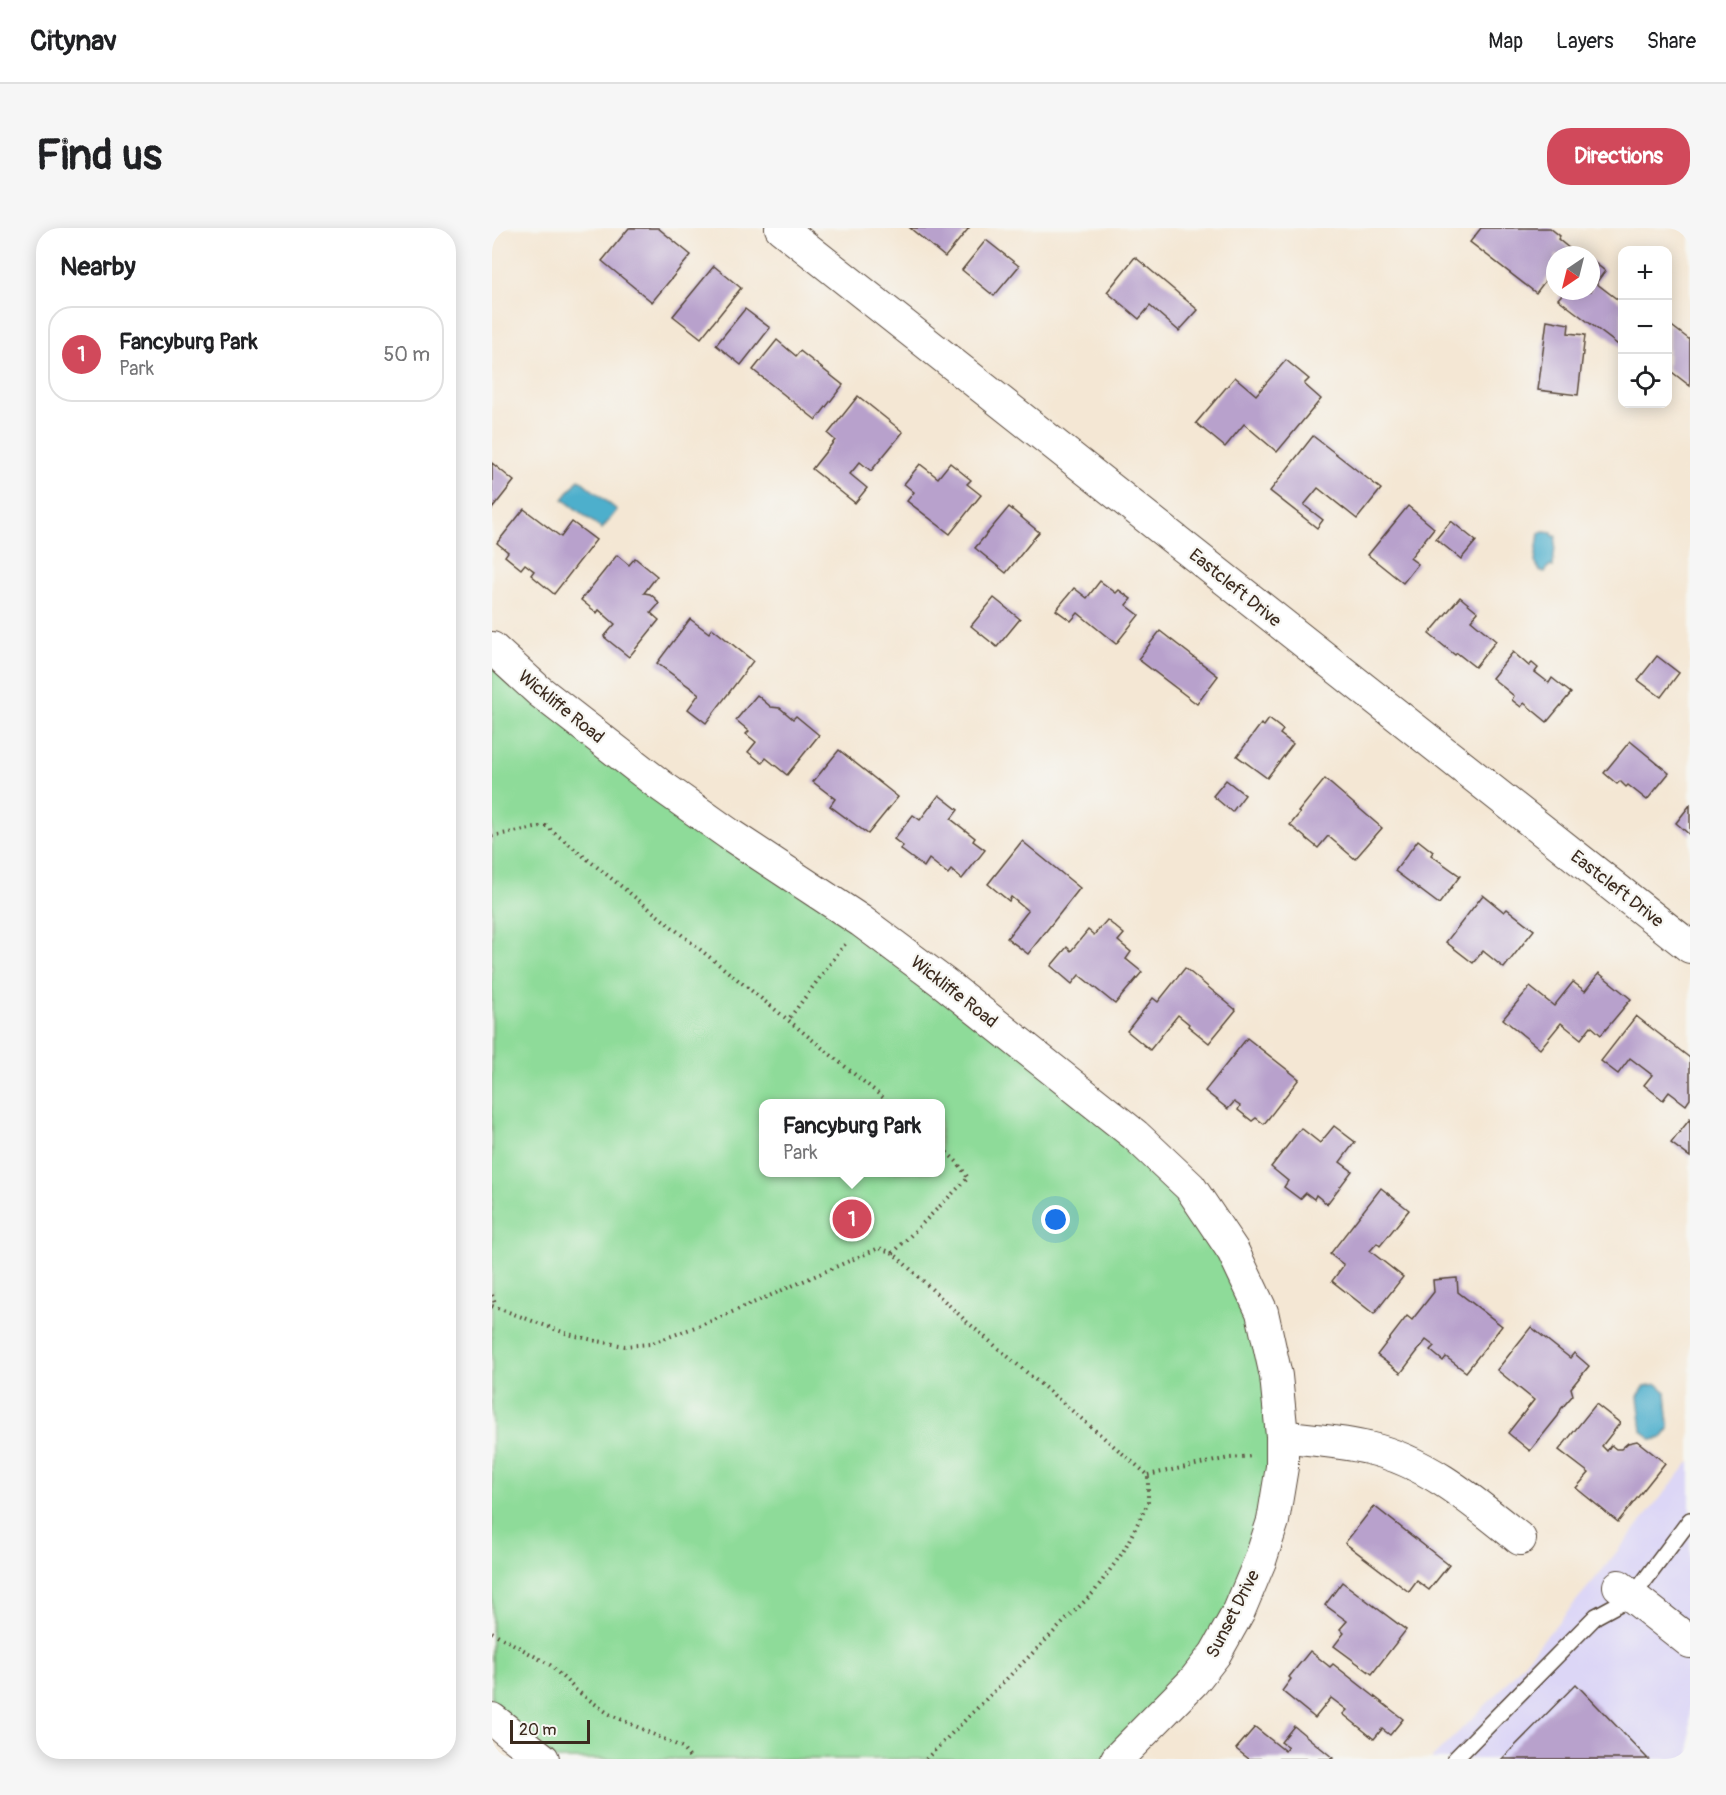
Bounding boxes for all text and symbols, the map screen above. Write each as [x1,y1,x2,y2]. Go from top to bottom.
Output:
text: Citynav [30,24,117,59]
text: Map [1488,28,1523,55]
text: Layers [1556,28,1614,55]
text: Share [1647,28,1696,55]
button: Directions [1547,128,1690,185]
text: Find us [36,130,162,182]
north arrow [1546,246,1600,300]
map controls [1618,246,1672,408]
button: + [1618,246,1672,300]
text: Nearby [60,251,136,283]
button: − [1618,300,1672,354]
text: Fancyburg Park [119,328,258,356]
text: 1 [78,342,85,367]
text: 50 m [383,342,430,367]
button: locate [1618,354,1672,408]
text: Park [119,356,154,381]
street label: Eastcleft Drive [1184,544,1286,632]
street label: Wickliffe Road [513,665,609,749]
street label: Eastcleft Drive [1566,845,1668,933]
street label: Wickliffe Road [906,951,1002,1033]
popup [759,1099,945,1177]
text: Fancyburg Park [783,1112,921,1140]
text: Park [783,1140,818,1165]
pin: 1 [832,1196,872,1242]
your location [1041,1205,1070,1234]
street label: Sunset Drive [1201,1566,1265,1662]
scale bar [510,1717,590,1744]
text: 20 m [519,1720,557,1740]

